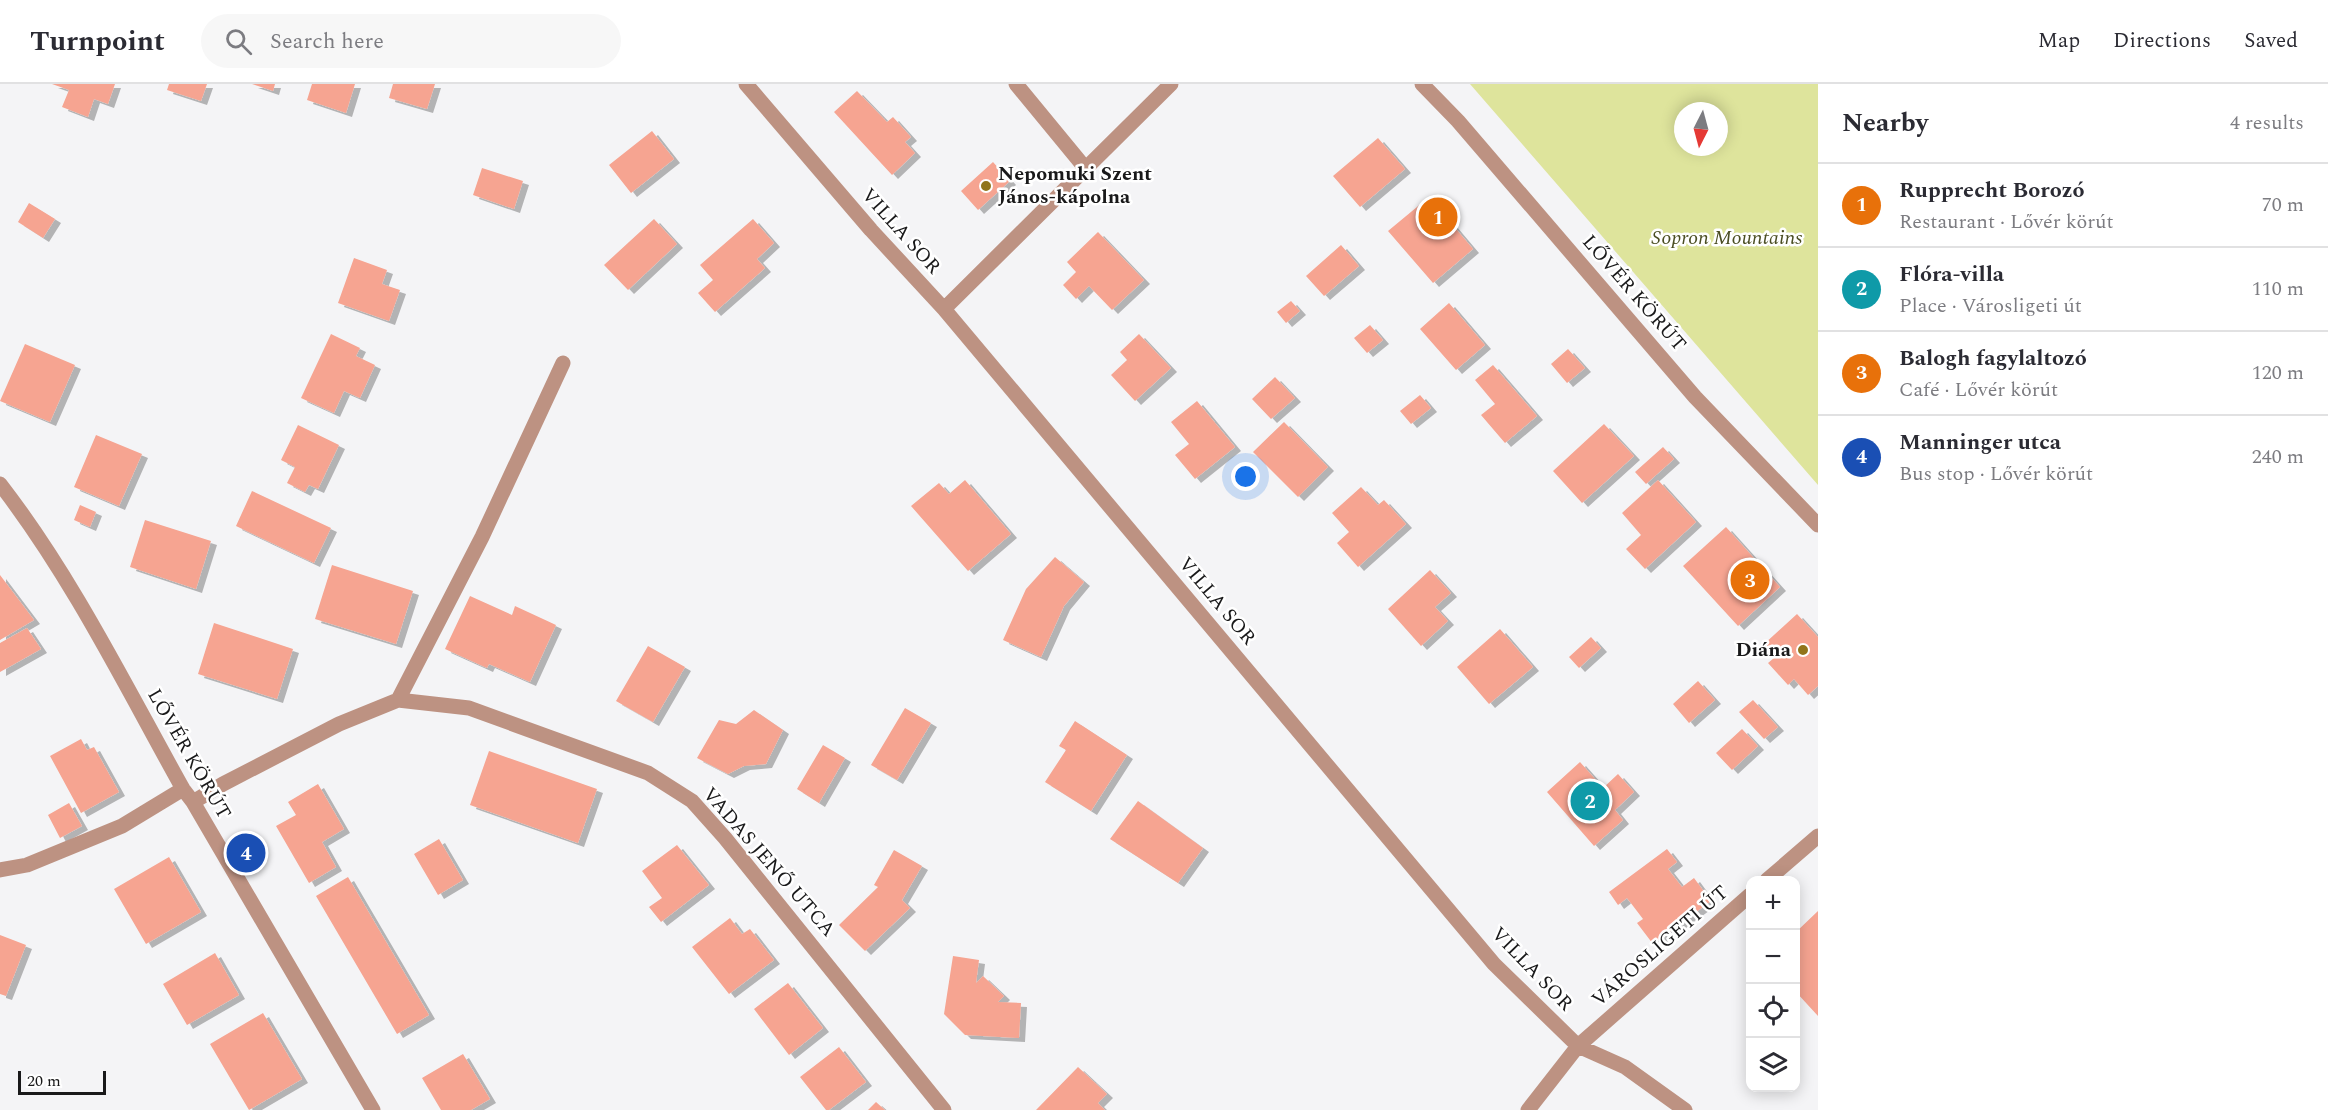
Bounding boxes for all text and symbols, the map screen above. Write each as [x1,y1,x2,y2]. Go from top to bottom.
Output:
search box [201,14,621,68]
text: Turnpoint [30,20,165,63]
icon: search [222,25,255,58]
text: Search here [270,25,384,58]
text: Map [2038,25,2080,57]
text: Directions [2113,25,2211,57]
text: Saved [2244,25,2298,57]
north arrow [1674,102,1728,156]
text: Nearby [1842,103,1928,143]
text: 4 results [2230,108,2304,138]
place label: Nepomuki Szent János-kápolna [998,159,1152,212]
text: Rupprecht Borozó [1899,174,2085,207]
marker: Nepomuki Szent János-kápolna [979,179,993,193]
street label: VILLA SOR [854,181,949,281]
text: 1 [1856,190,1867,220]
text: 70 m [2262,190,2304,220]
pin: 1 [1418,194,1458,240]
text: Restaurant · Lővér körút [1899,207,2114,237]
park label: Sopron Mountains [1652,223,1802,253]
street label: LŐVÉR KÖRÚT [1575,228,1693,358]
text: Flóra-villa [1899,258,2004,291]
text: 2 [1856,274,1867,304]
text: 110 m [2252,274,2304,304]
text: Place · Városligeti út [1899,291,2082,321]
text: Balogh fagylaltozó [1899,342,2087,375]
text: 3 [1856,358,1867,388]
text: 120 m [2252,358,2304,388]
text: Café · Lővér körút [1899,375,2058,405]
text: Manninger utca [1899,426,2061,459]
text: 4 [1856,442,1867,472]
text: 240 m [2252,442,2304,472]
text: Bus stop · Lővér körút [1899,459,2093,489]
your location [1231,462,1260,491]
street label: VILLA SOR [1171,550,1263,652]
pin: 3 [1730,558,1770,602]
place label: Diána [1735,635,1792,665]
marker: Diána [1796,643,1810,657]
street label: LŐVÉR KÖRÚT [139,683,239,825]
pin: 2 [1570,778,1610,824]
street label: VADAS JENŐ UTCA [695,780,843,944]
pin: 4 [226,830,266,876]
map controls [1746,876,1800,1092]
button: + [1746,876,1800,930]
street label: VÁROSLIGETI ÚT [1585,878,1735,1014]
street label: VILLA SOR [1484,920,1581,1019]
button: − [1746,930,1800,984]
button: locate [1746,984,1800,1038]
button: layers [1746,1038,1800,1092]
scale bar [18,1068,106,1096]
text: 20 m [27,1069,61,1093]

